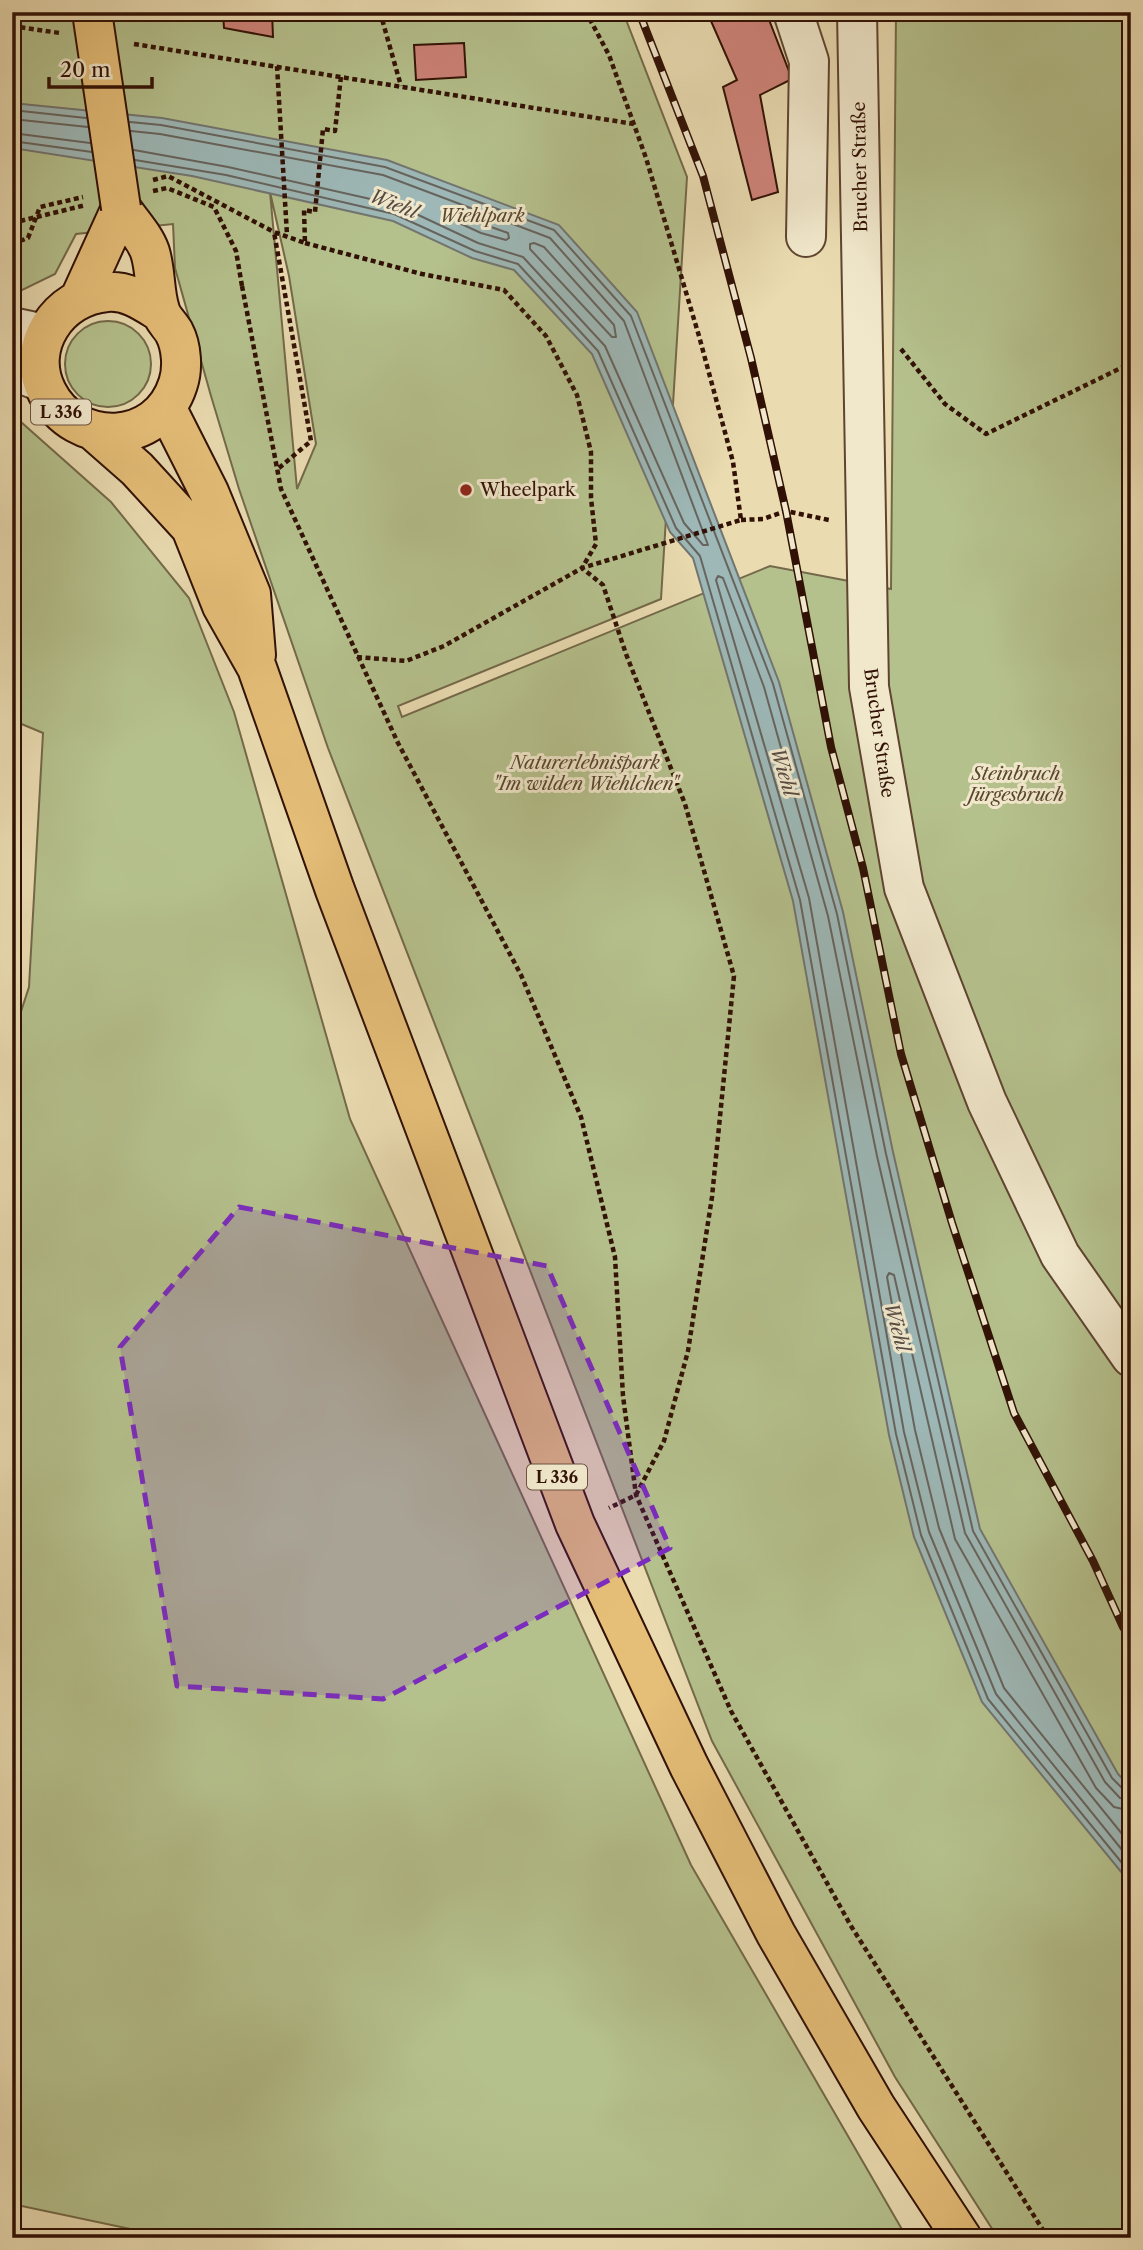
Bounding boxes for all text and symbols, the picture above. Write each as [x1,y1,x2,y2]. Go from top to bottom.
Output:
scale bar [49,46,152,90]
text: 20 m [60,57,111,82]
street label: Brucher Straße [848,101,872,233]
water label: Wiehl [366,184,423,224]
park label: Wiehlpark [439,205,525,227]
road number: L 336 [31,400,91,424]
place label: Wheelpark [479,479,577,501]
marker: Wheelpark [458,482,474,498]
street label: Brucher Straße [859,667,899,799]
water label: Wiehl [766,745,802,801]
park label: Naturerlebnispark "Im wilden Wiehlchen" [492,752,681,795]
park label: Steinbruch Jürgesbruch [963,763,1064,806]
water label: Wiehl [879,1300,915,1356]
road number: L 336 [527,1464,587,1490]

